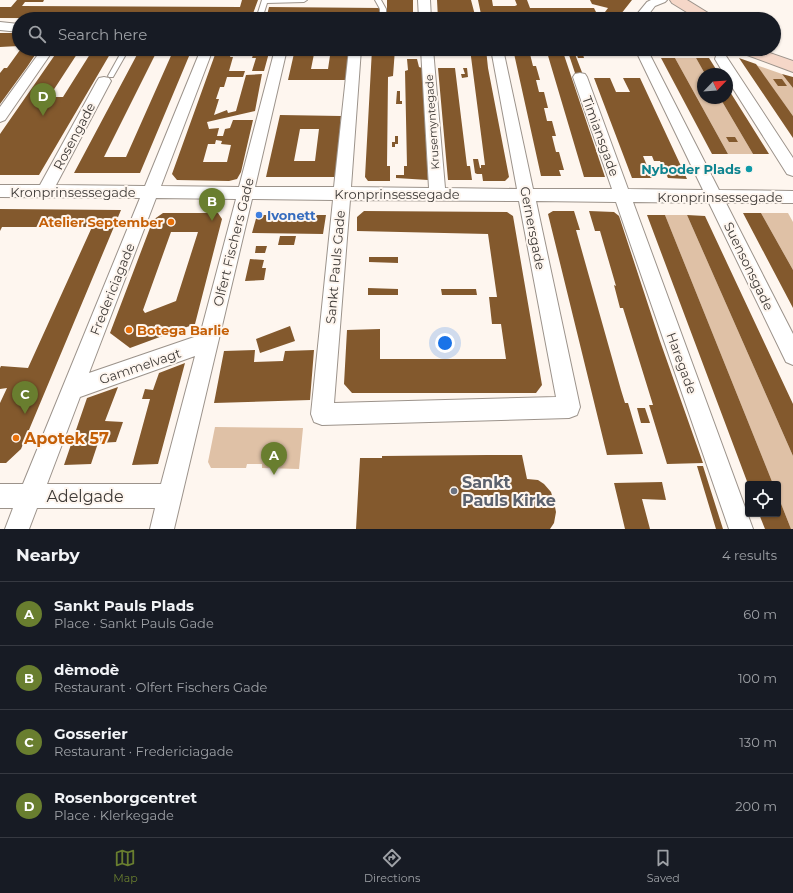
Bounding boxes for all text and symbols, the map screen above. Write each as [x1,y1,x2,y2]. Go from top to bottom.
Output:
search box [12,12,781,56]
icon: search [26,23,48,45]
text: Search here [58,25,147,44]
north arrow [697,68,733,104]
street label: Krusemyntegade [422,74,442,170]
pin: D [30,83,56,116]
street label: Timiansgade [579,94,623,178]
street label: Rosengade [50,100,98,172]
place label: Nyboder Plads [641,161,741,177]
marker: Nyboder Plads [744,164,754,174]
street label: Olfert Fischers Gade [209,176,257,308]
street label: Kronprinsessegade [10,184,136,200]
street label: Gernersgade [517,185,549,271]
street label: Kronprinsessegade [334,186,460,202]
pin: B [199,188,225,221]
street label: Kronprinsessegade [657,189,783,205]
place label: Ivonett [267,207,316,223]
street label: Sankt Pauls Gade [322,209,348,325]
marker: Ivonett [254,210,264,220]
place label: Atelier September [38,214,163,230]
marker: Atelier September [166,217,176,227]
street label: Suensonsgade [721,219,777,313]
street label: Fredericiagade [86,240,138,337]
place label: Botega Barlie [137,322,229,338]
marker: Botega Barlie [124,325,134,335]
street label: Haregade [663,330,701,396]
your location [435,333,455,353]
street label: Gammelvagt [97,345,183,387]
pin: C [12,381,38,414]
place label: Apotek 57 [23,429,109,448]
marker: Apotek 57 [11,433,21,443]
pin: A [261,442,287,475]
place label: Sankt Pauls Kirke [462,473,556,510]
map controls [745,481,781,517]
button: locate [745,481,781,517]
marker: Sankt Pauls Kirke [449,486,459,496]
street label: Adelgade [46,487,124,506]
text: Nearby [16,545,80,565]
text: 4 results [722,547,777,563]
text: Sankt Pauls Plads [54,596,194,615]
text: A [24,606,34,622]
text: 60 m [743,606,777,622]
text: Place · Sankt Pauls Gade [54,615,214,631]
text: dèmodè [54,660,119,679]
text: B [24,670,34,686]
text: 100 m [738,670,777,686]
text: Restaurant · Olfert Fischers Gade [54,679,267,695]
text: Gosserier [54,724,128,743]
text: C [24,734,34,750]
text: 130 m [739,734,777,750]
text: Restaurant · Fredericiagade [54,743,233,759]
text: Rosenborgcentret [54,788,197,807]
text: D [24,798,34,814]
text: 200 m [735,798,777,814]
text: Place · Klerkegade [54,807,174,823]
tab: Map [113,847,138,885]
tab: Directions [364,847,420,885]
tab: Saved [647,847,680,885]

